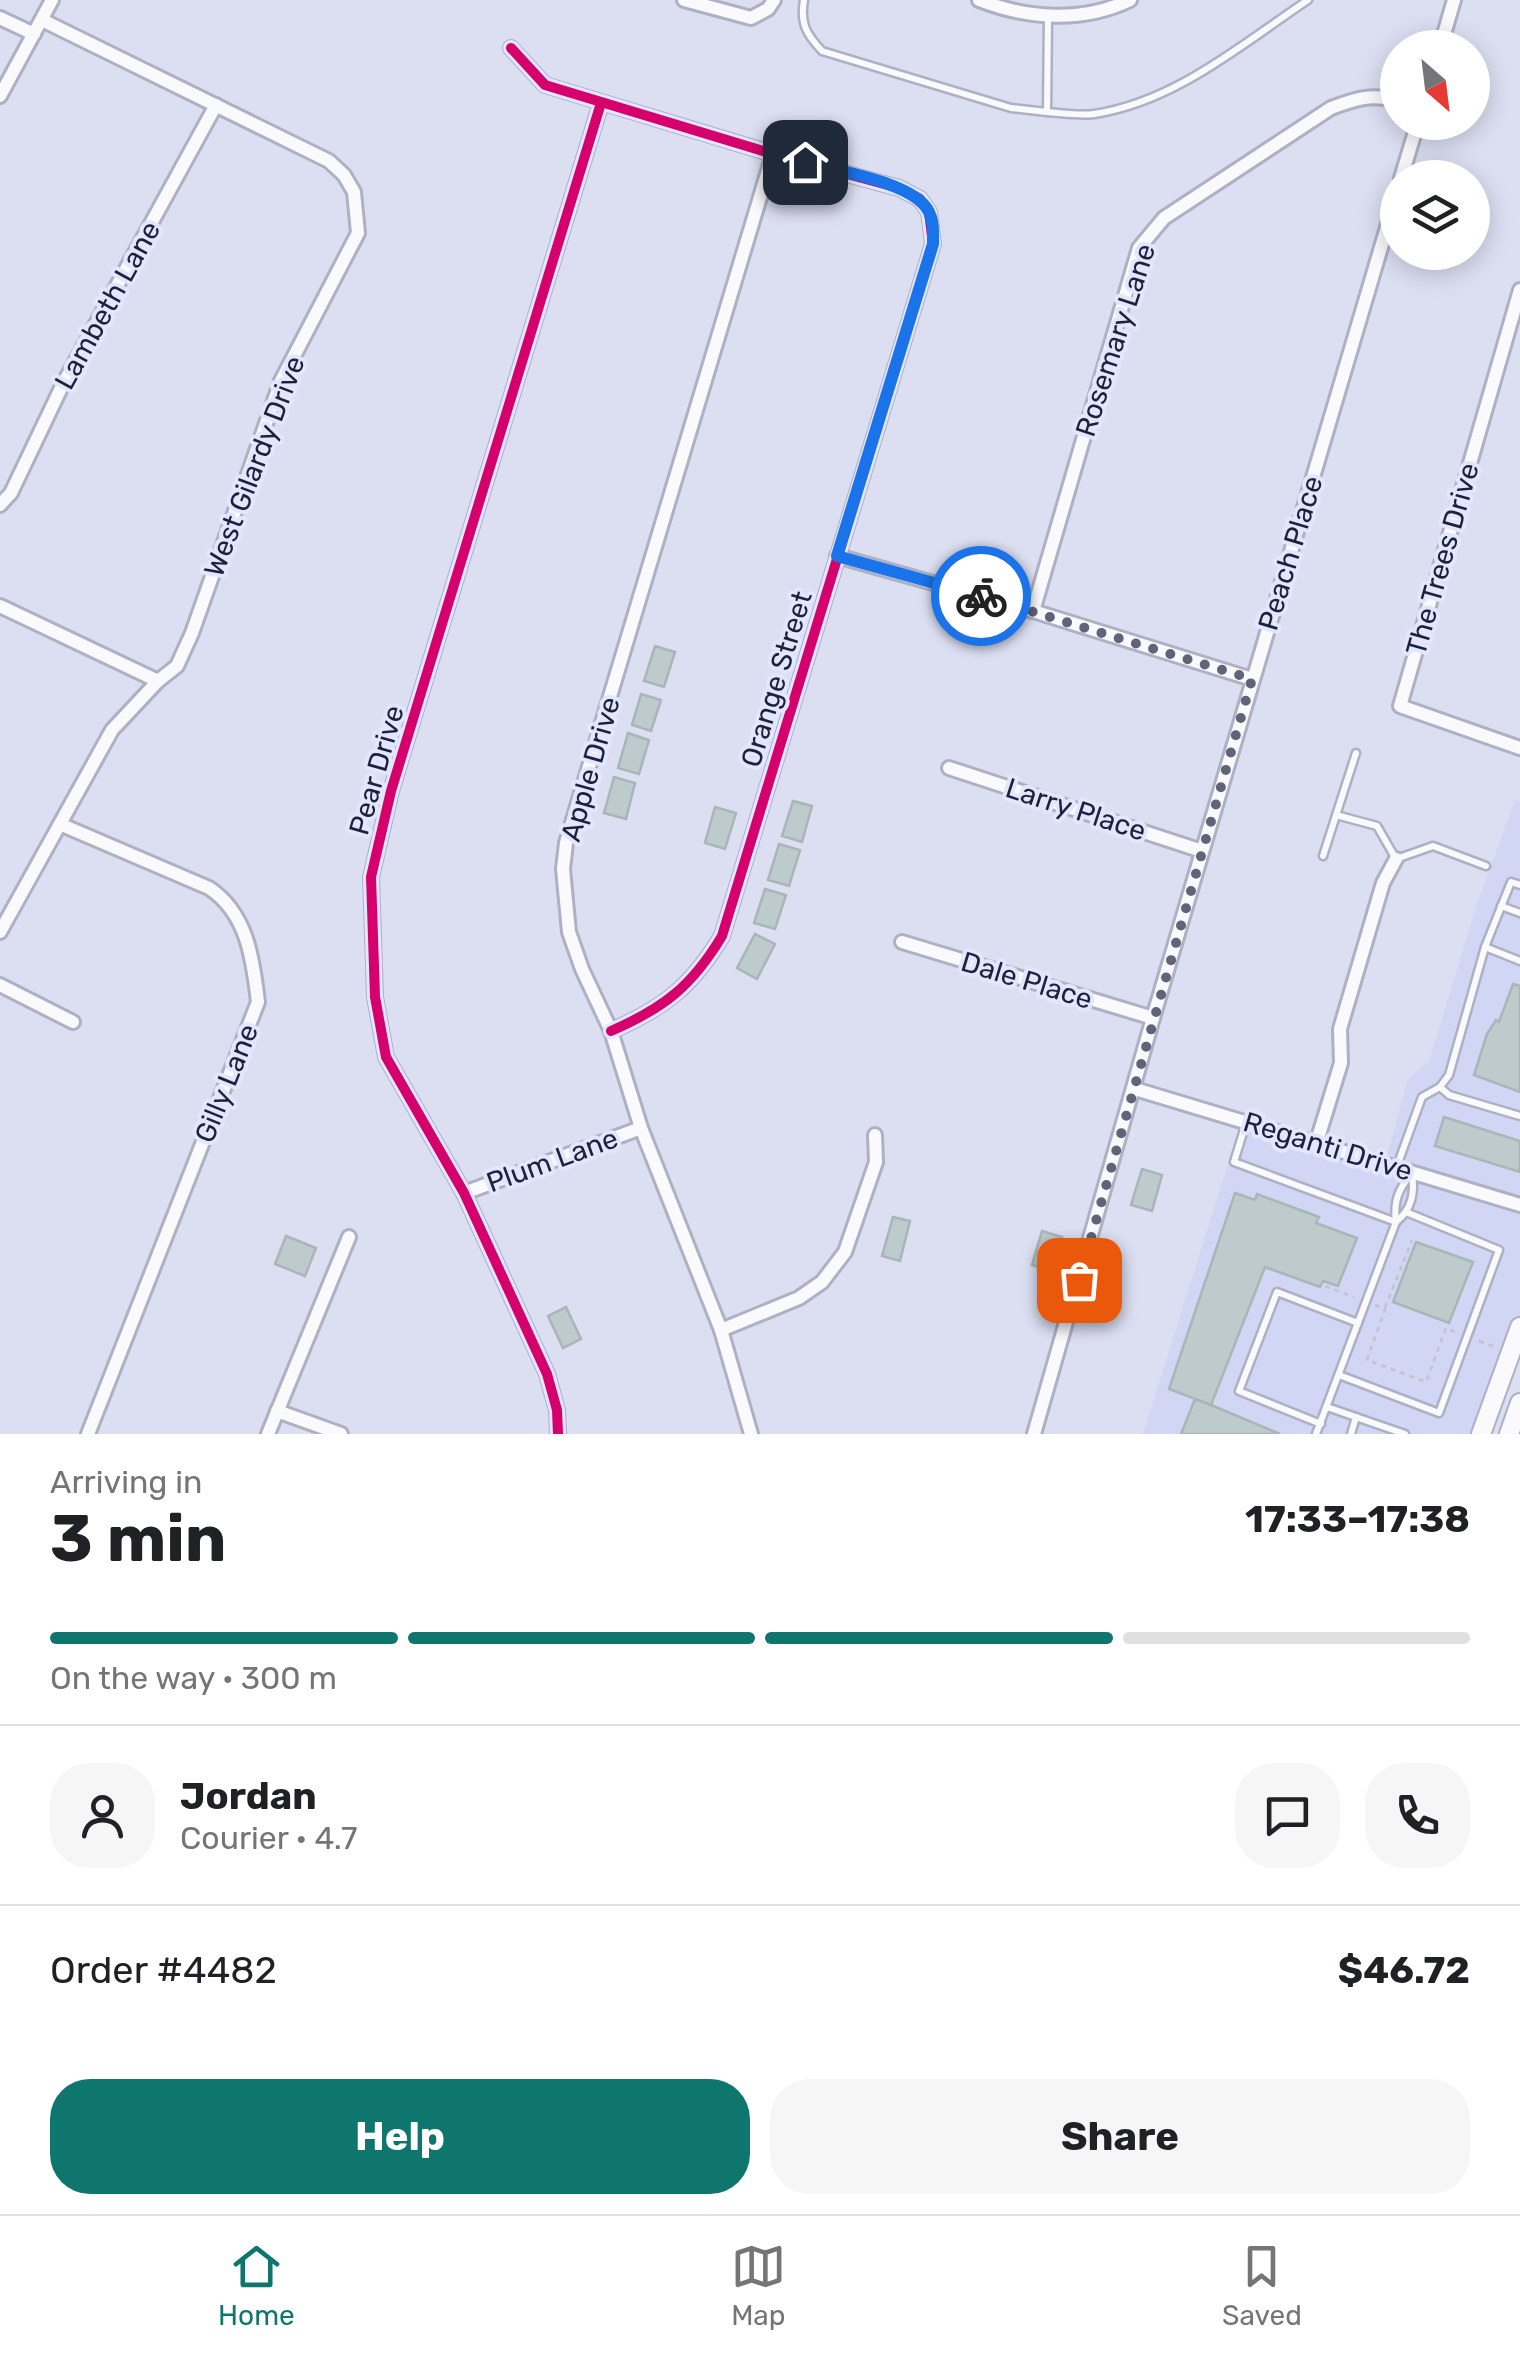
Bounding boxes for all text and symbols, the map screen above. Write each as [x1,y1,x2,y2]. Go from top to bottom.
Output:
north arrow [1380,30,1490,140]
map controls [1380,30,1490,270]
pin [763,120,848,205]
icon: home [778,135,833,190]
button: layers [1380,160,1490,270]
street label: Lambeth Lane [48,215,167,395]
street label: Rosemary Lane [1069,240,1162,441]
street label: West Gilardy Drive [197,351,312,581]
street label: The Trees Drive [1399,459,1486,659]
street label: Peach Place [1251,472,1330,634]
courier [931,546,1031,646]
icon: bike [954,569,1009,624]
street label: Orange Street [734,587,819,771]
street label: Apple Drive [554,693,627,845]
street label: Pear Drive [342,702,411,839]
street label: Larry Place [1002,771,1150,848]
street label: Dale Place [957,945,1096,1016]
street label: Gilly Lane [188,1019,265,1147]
street label: Reganti Drive [1239,1105,1416,1188]
street label: Plum Lane [482,1121,622,1199]
pin [1037,1238,1122,1323]
icon: bag [1052,1253,1107,1308]
text: Arriving in [50,1463,202,1501]
text: 17:33–17:38 [1245,1496,1470,1542]
text: 3 min [50,1500,227,1577]
text: On the way · 300 m [50,1659,337,1697]
button: person [50,1763,155,1868]
button: chat [1235,1763,1340,1868]
button: phone [1365,1763,1470,1868]
text: Jordan [180,1773,317,1819]
text: Courier · 4.7 [180,1819,357,1857]
text: Order #4482 [50,1947,277,1993]
text: $46.72 [1338,1947,1470,1993]
button: Help [50,2079,750,2194]
button: Share [770,2079,1470,2194]
tab: Home [218,2239,295,2332]
tab: Map [731,2239,786,2332]
tab: Saved [1222,2239,1302,2332]

